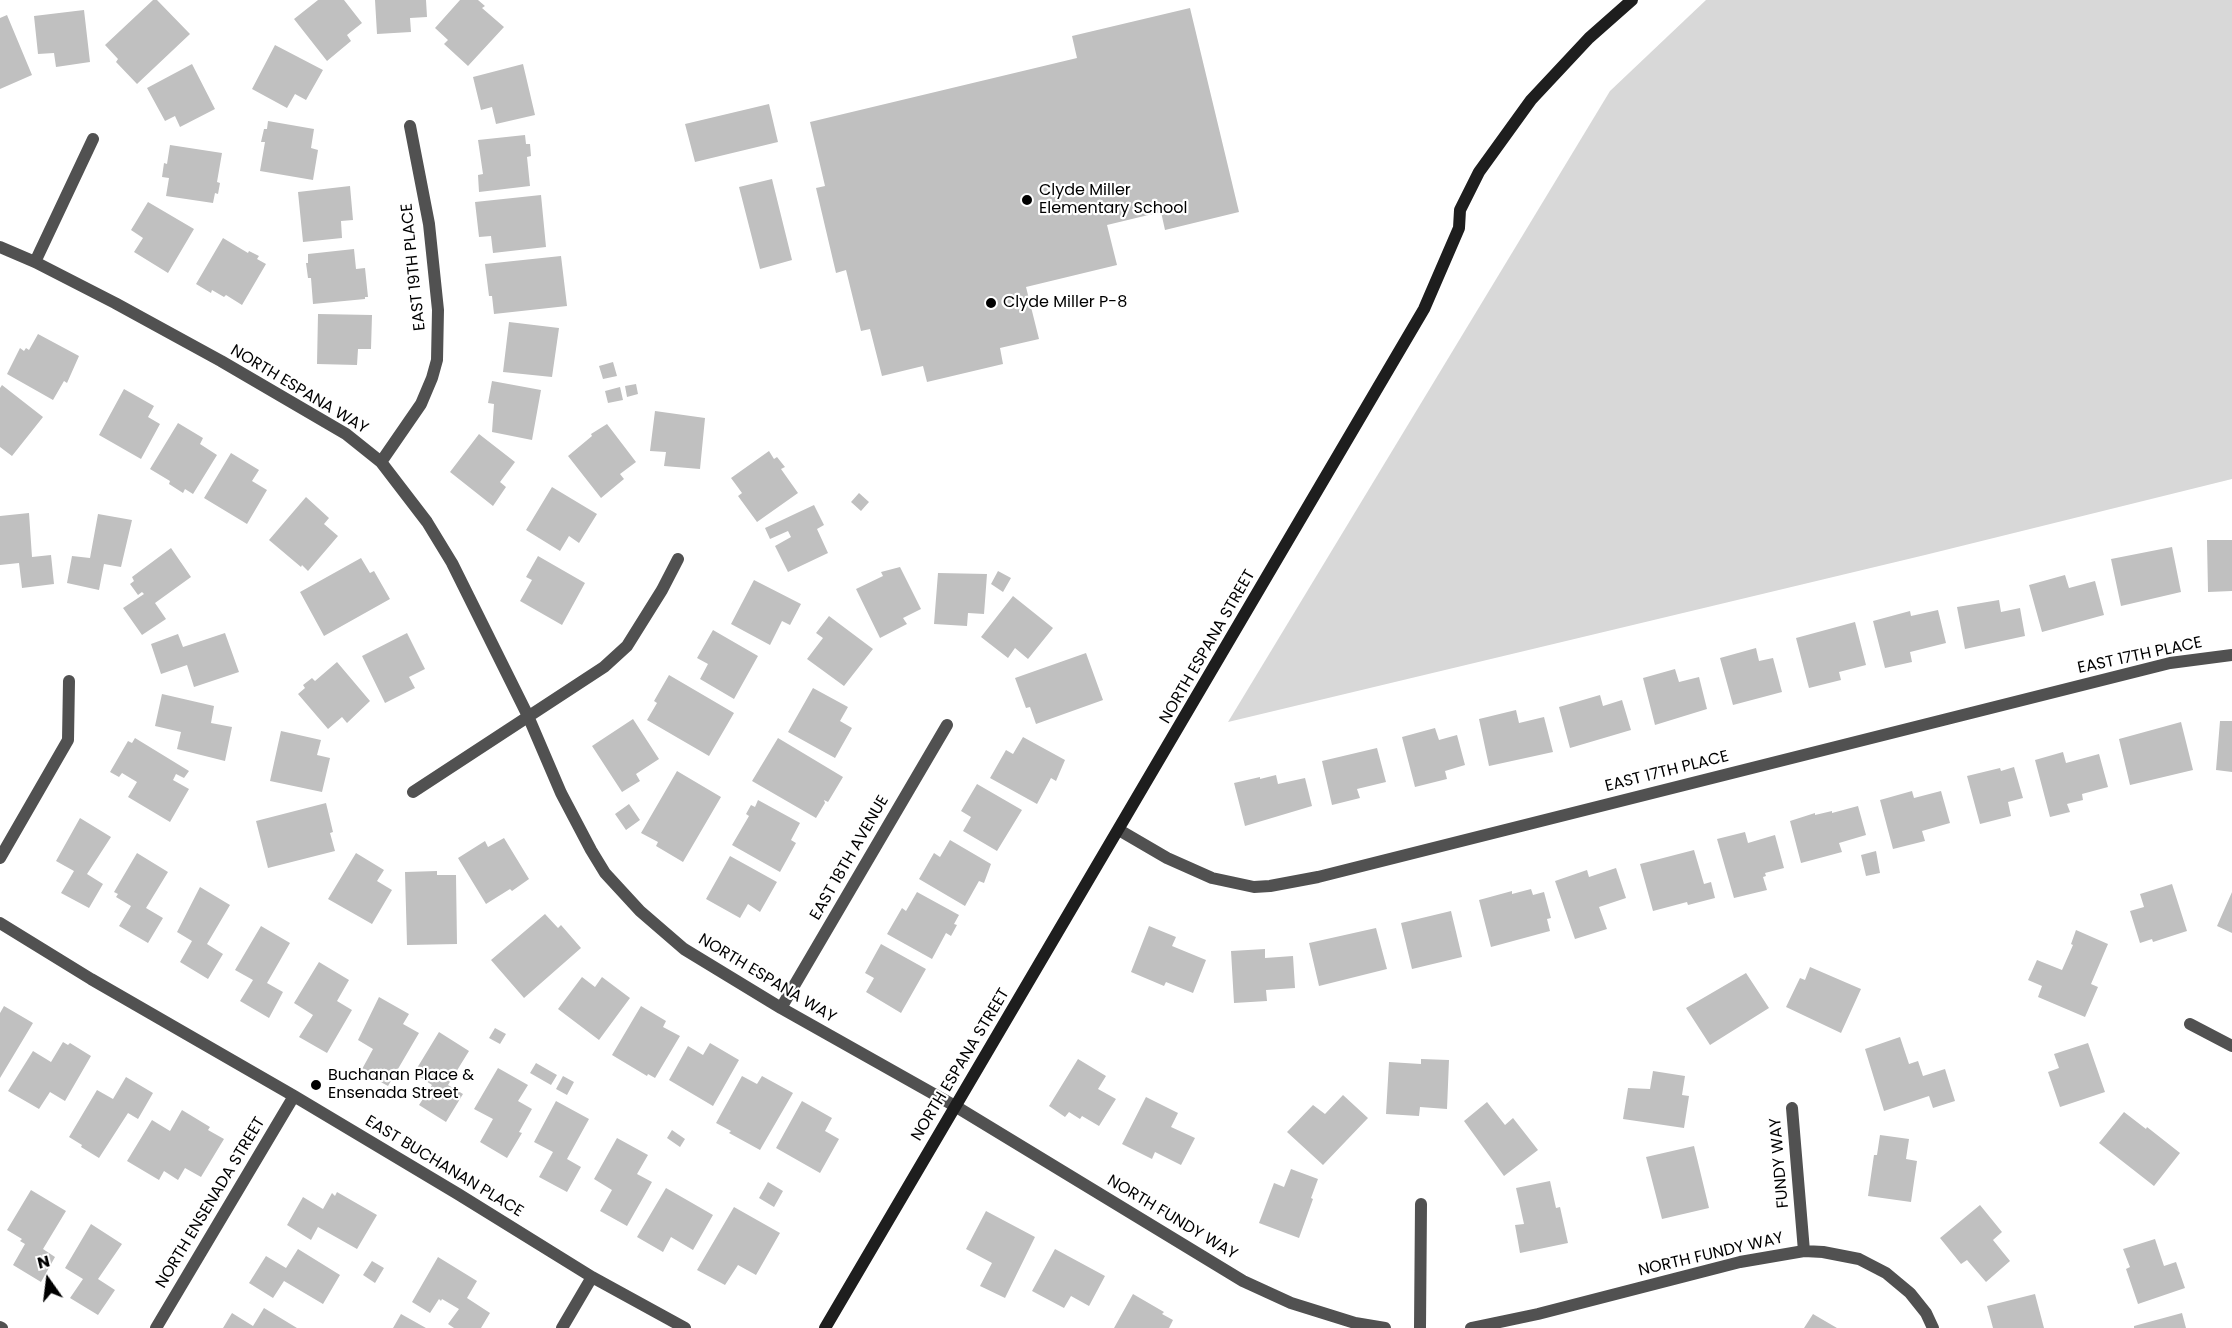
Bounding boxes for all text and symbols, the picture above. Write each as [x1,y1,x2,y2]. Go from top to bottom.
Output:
place label: Clyde Miller Elementary School [1039,181,1187,219]
marker: Clyde Miller Elementary School [1020,193,1034,207]
street label: EAST 19TH PLACE [398,202,430,332]
place label: Clyde Miller P-8 [1003,293,1127,313]
marker: Clyde Miller P-8 [984,296,998,310]
street label: NORTH ESPANA WAY [227,341,371,439]
street label: NORTH ESPANA STREET [1156,567,1260,727]
street label: EAST 17TH PLACE [2076,633,2204,679]
street label: EAST 17TH PLACE [1603,747,1731,797]
street label: EAST 18TH AVENUE [807,792,893,924]
street label: NORTH ESPANA WAY [695,930,839,1028]
street label: NORTH ESPANA STREET [908,985,1014,1145]
place label: Buchanan Place & Ensenada Street [328,1066,474,1104]
marker: Buchanan Place & Ensenada Street [309,1078,323,1092]
street label: EAST BUCHANAN PLACE [361,1112,527,1222]
street label: NORTH ENSENADA STREET [152,1114,270,1292]
street label: FUNDY WAY [1766,1117,1794,1209]
street label: NORTH FUNDY WAY [1103,1172,1241,1264]
street label: NORTH FUNDY WAY [1637,1229,1785,1281]
text: N [35,1249,52,1275]
north arrow [18,1250,78,1310]

